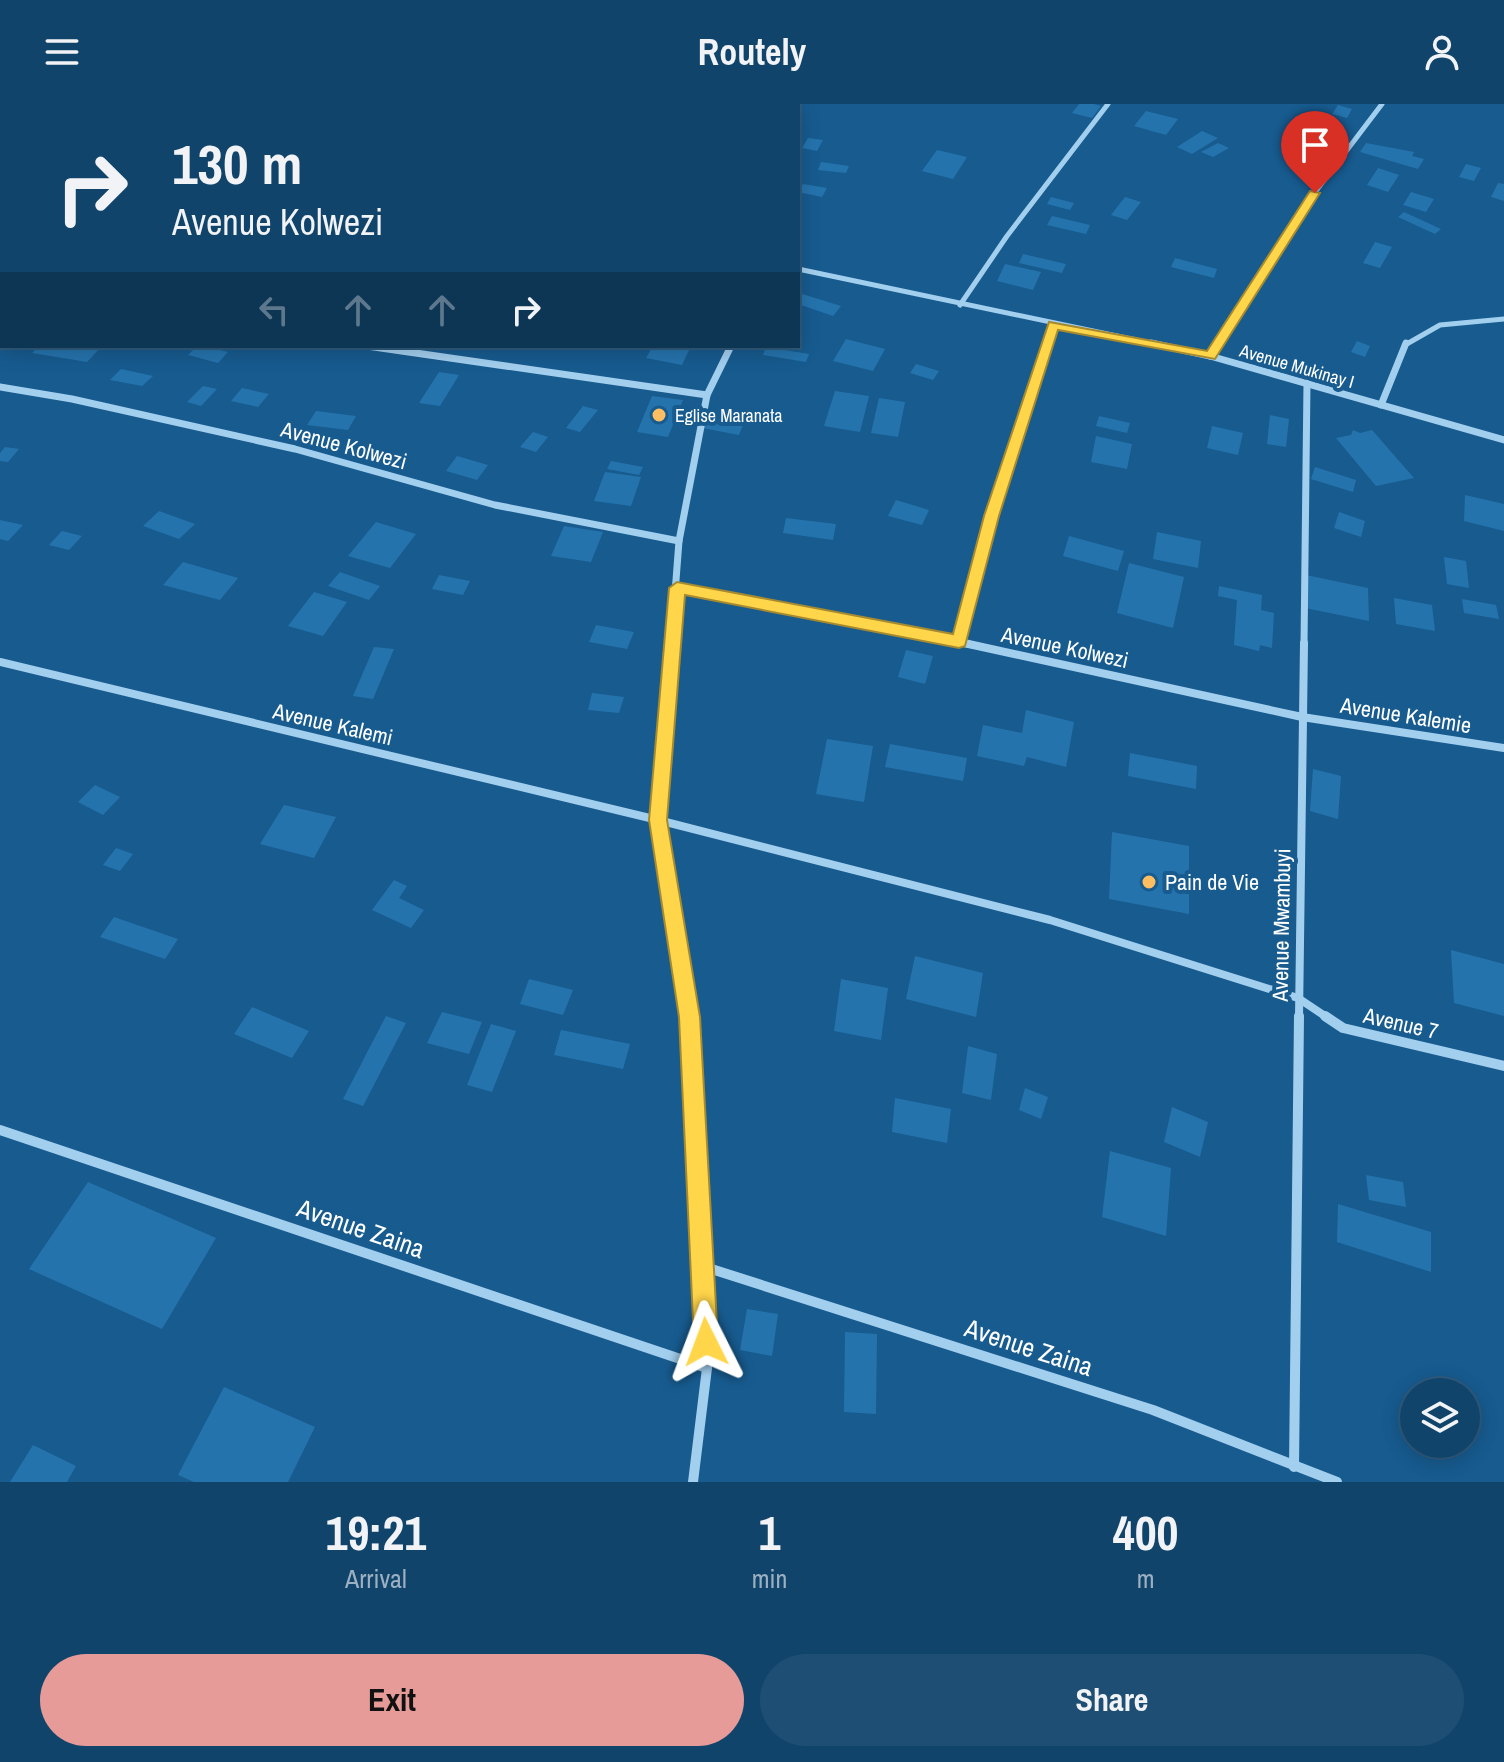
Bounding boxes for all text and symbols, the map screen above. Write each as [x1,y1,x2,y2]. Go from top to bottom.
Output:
text: Routely [698,28,806,76]
icon: menu [40,30,84,74]
icon: person [1420,30,1464,74]
pin [1281,111,1349,193]
icon: arrive [1293,123,1337,167]
text: 130 m [172,126,302,201]
icon: right [40,136,144,240]
text: Avenue Kolwezi [172,198,383,246]
icon: left [252,288,296,332]
icon: ahead [336,288,380,332]
icon: ahead [420,288,464,332]
icon: right [504,288,548,332]
street label: Avenue Mukinay I [1236,337,1357,394]
place label: Eglise Maranata [675,403,782,428]
marker: Eglise Maranata [650,406,668,424]
street label: Avenue Kolwezi [277,414,410,476]
street label: Avenue Kolwezi [998,619,1131,675]
street label: Avenue Kalemie [1337,690,1474,740]
street label: Avenue Kalemi [269,695,396,752]
street label: Avenue Mwambuyi [1265,848,1297,1003]
place label: Pain de Vie [1165,867,1259,897]
marker: Pain de Vie [1140,873,1158,891]
street label: Avenue 7 [1360,1000,1441,1046]
street label: Avenue Zaina [292,1190,429,1266]
position arrow [664,1300,748,1384]
street label: Avenue Zaina [960,1310,1097,1384]
map controls [1400,1378,1480,1458]
button: layers [1400,1378,1480,1458]
text: 19:21 [326,1500,426,1565]
text: 1 [759,1500,780,1565]
text: 400 [1113,1500,1178,1565]
text: Arrival [345,1561,407,1596]
text: min [752,1561,787,1596]
text: m [1137,1561,1155,1596]
button: Exit [40,1654,744,1746]
button: Share [760,1654,1464,1746]

